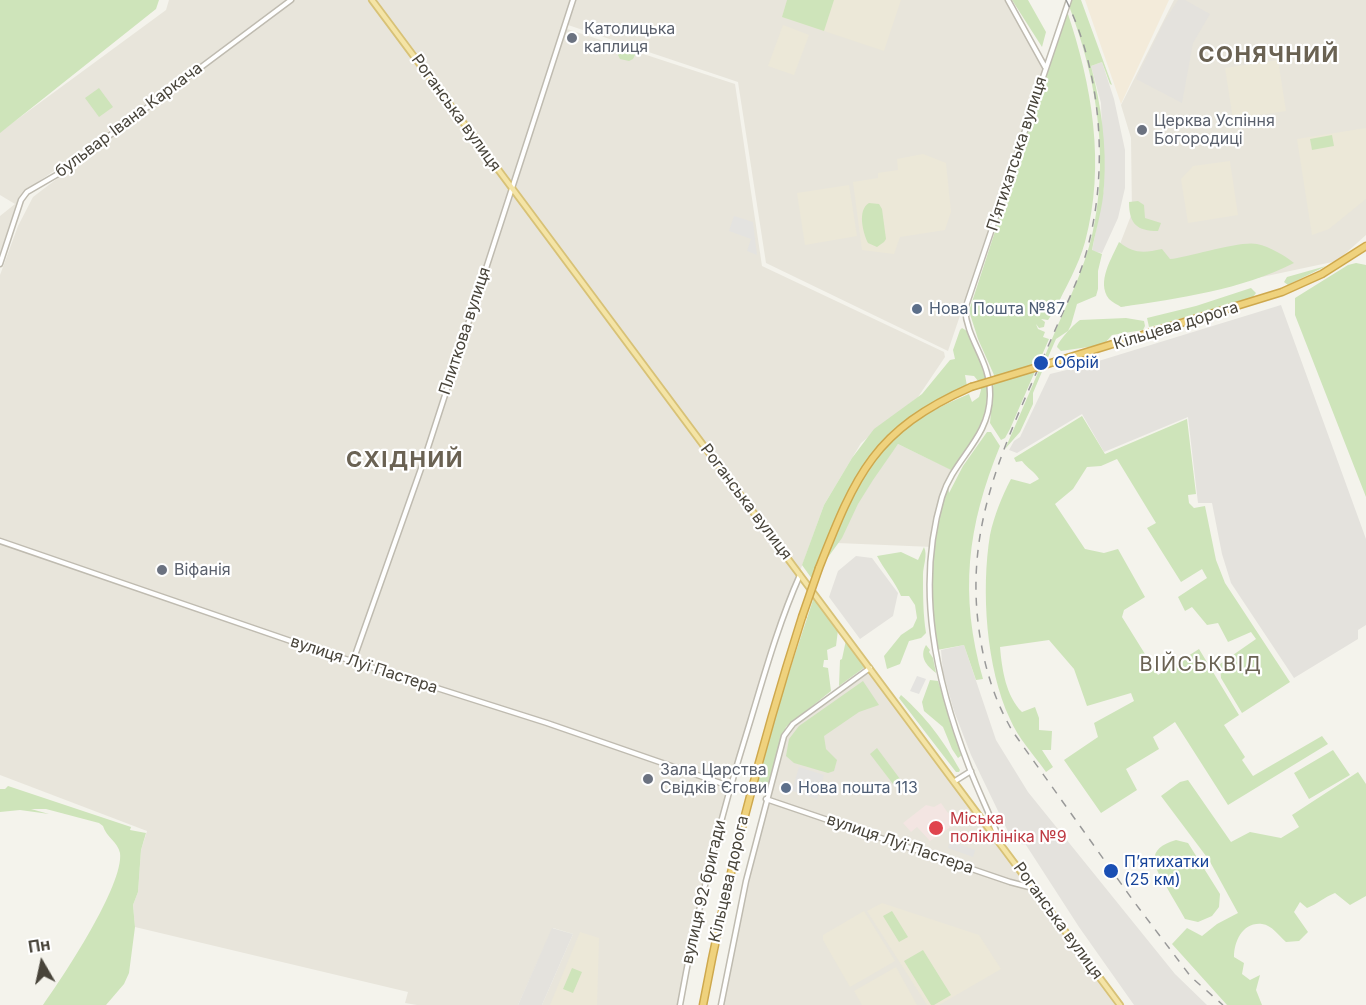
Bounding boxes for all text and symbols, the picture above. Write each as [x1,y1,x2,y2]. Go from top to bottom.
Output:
place label: Католицька каплиця [584,19,675,57]
marker: Католицька каплиця [565,31,579,45]
district label: СОНЯЧНИЙ [1198,42,1340,68]
street label: Роганська вулиця [407,51,505,175]
street label: бульвар Івана Каркача [52,59,206,181]
street label: П’ятихатська вулиця [983,74,1051,234]
place label: Церква Успіння Богородиці [1154,111,1275,149]
marker: Церква Успіння Богородиці [1135,123,1149,137]
street label: Плиткова вулиця [435,265,495,397]
street label: Кільцева дорога [1111,298,1241,354]
place label: Нова Пошта №87 [929,299,1065,319]
marker: Нова Пошта №87 [910,302,924,316]
place label: Обрій [1054,353,1099,373]
marker: Обрій [1032,354,1050,372]
street label: Роганська вулиця [696,440,796,564]
district label: СХІДНИЙ [346,447,464,473]
place label: Віфанія [174,560,231,580]
marker: Віфанія [155,563,169,577]
street label: вулиця Луї Пастера [288,632,440,698]
district label: ВІЙСЬКВІД [1140,653,1262,677]
place label: Зала Царства Свідків Єгови [660,760,767,798]
marker: Зала Царства Свідків Єгови [641,772,655,786]
place label: Нова пошта 113 [798,778,918,798]
marker: Нова пошта 113 [779,781,793,795]
place label: Міська поліклініка №9 [950,809,1067,847]
street label: вулиця Луї Пастера [824,810,976,878]
street label: Кільцева дорога [705,814,753,944]
street label: вулиця 92 бригади [678,818,730,966]
marker: Міська поліклініка №9 [927,819,945,837]
place label: Пʼятихатки (25 км) [1124,852,1209,890]
street label: Роганська вулиця [1009,859,1107,983]
marker: Пʼятихатки (25 км) [1102,862,1120,880]
north arrow [12,933,72,993]
text: Пн [27,934,52,957]

